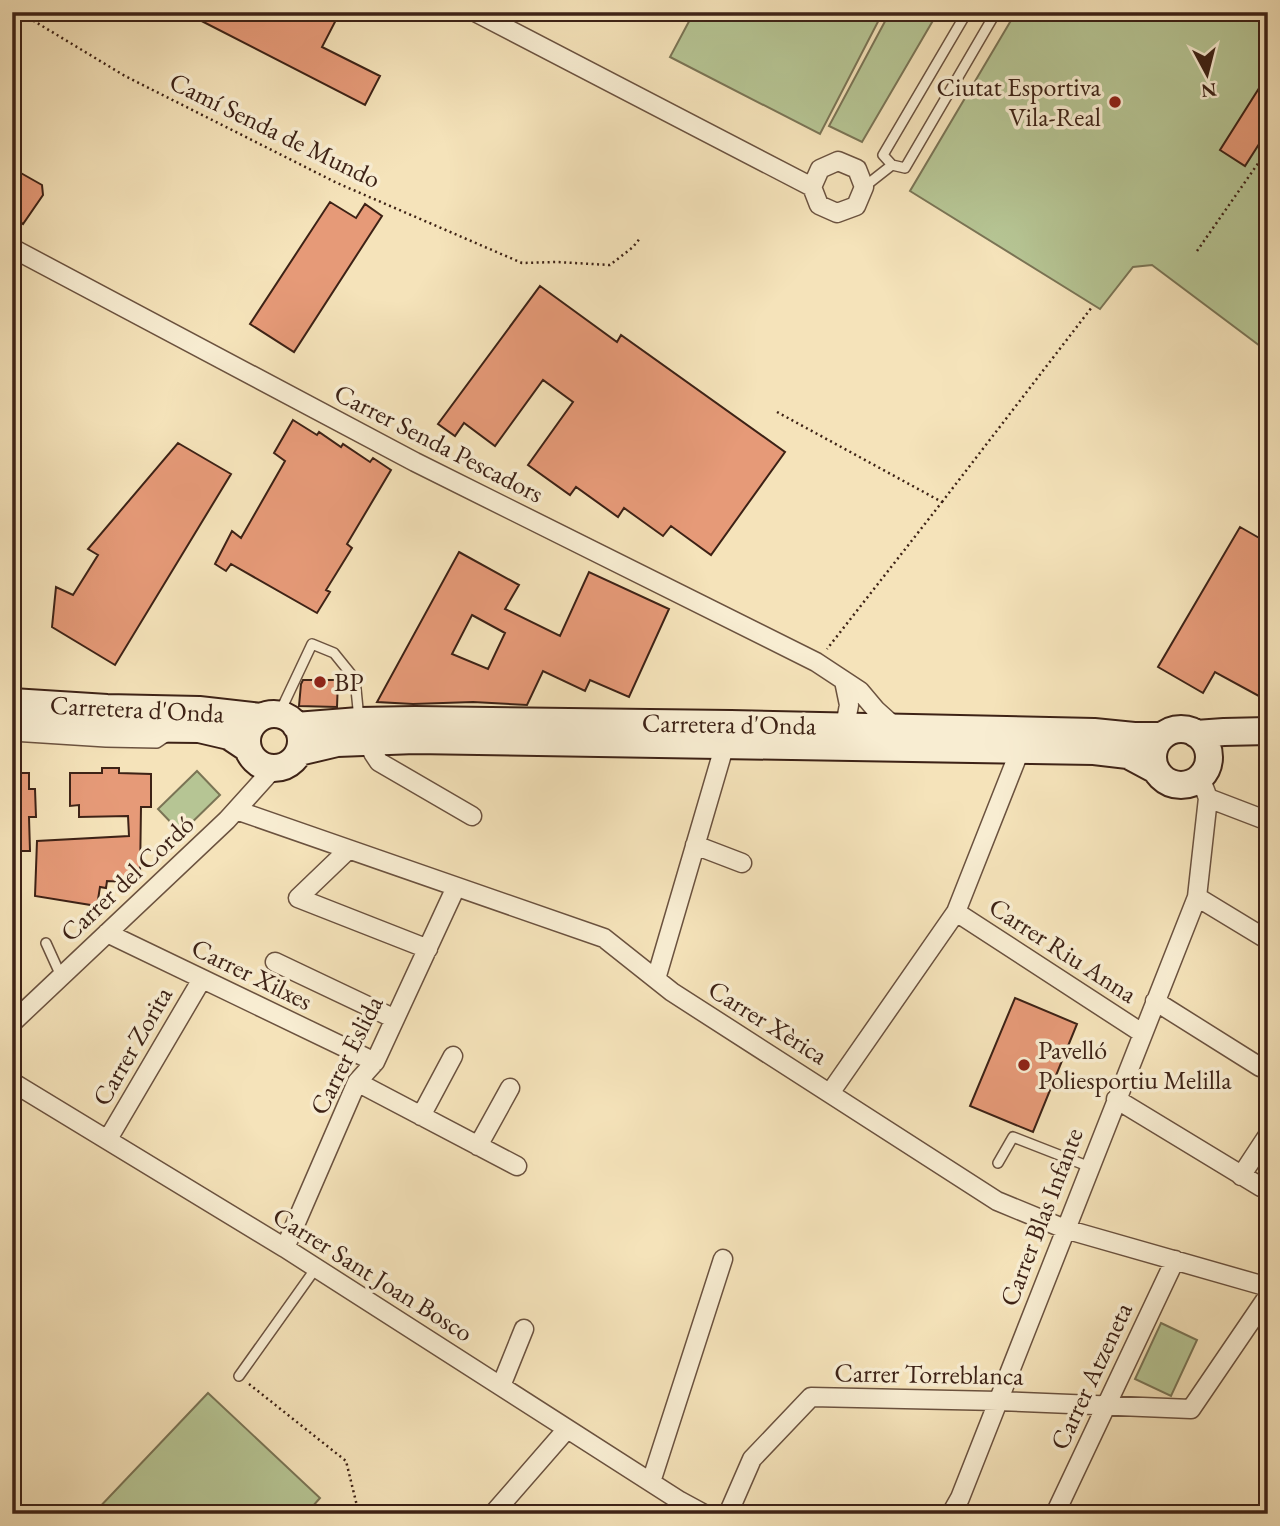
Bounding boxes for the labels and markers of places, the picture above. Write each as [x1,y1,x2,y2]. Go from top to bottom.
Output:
place label: Ciutat Esportiva Vila-Real [937,70,1102,134]
marker: Ciutat Esportiva Vila-Real [1107,94,1123,110]
place label: BP [334,665,364,699]
marker: BP [312,674,328,690]
place label: Pavelló Poliesportiu Melilla [1038,1033,1232,1097]
marker: Pavelló Poliesportiu Melilla [1016,1057,1032,1073]

